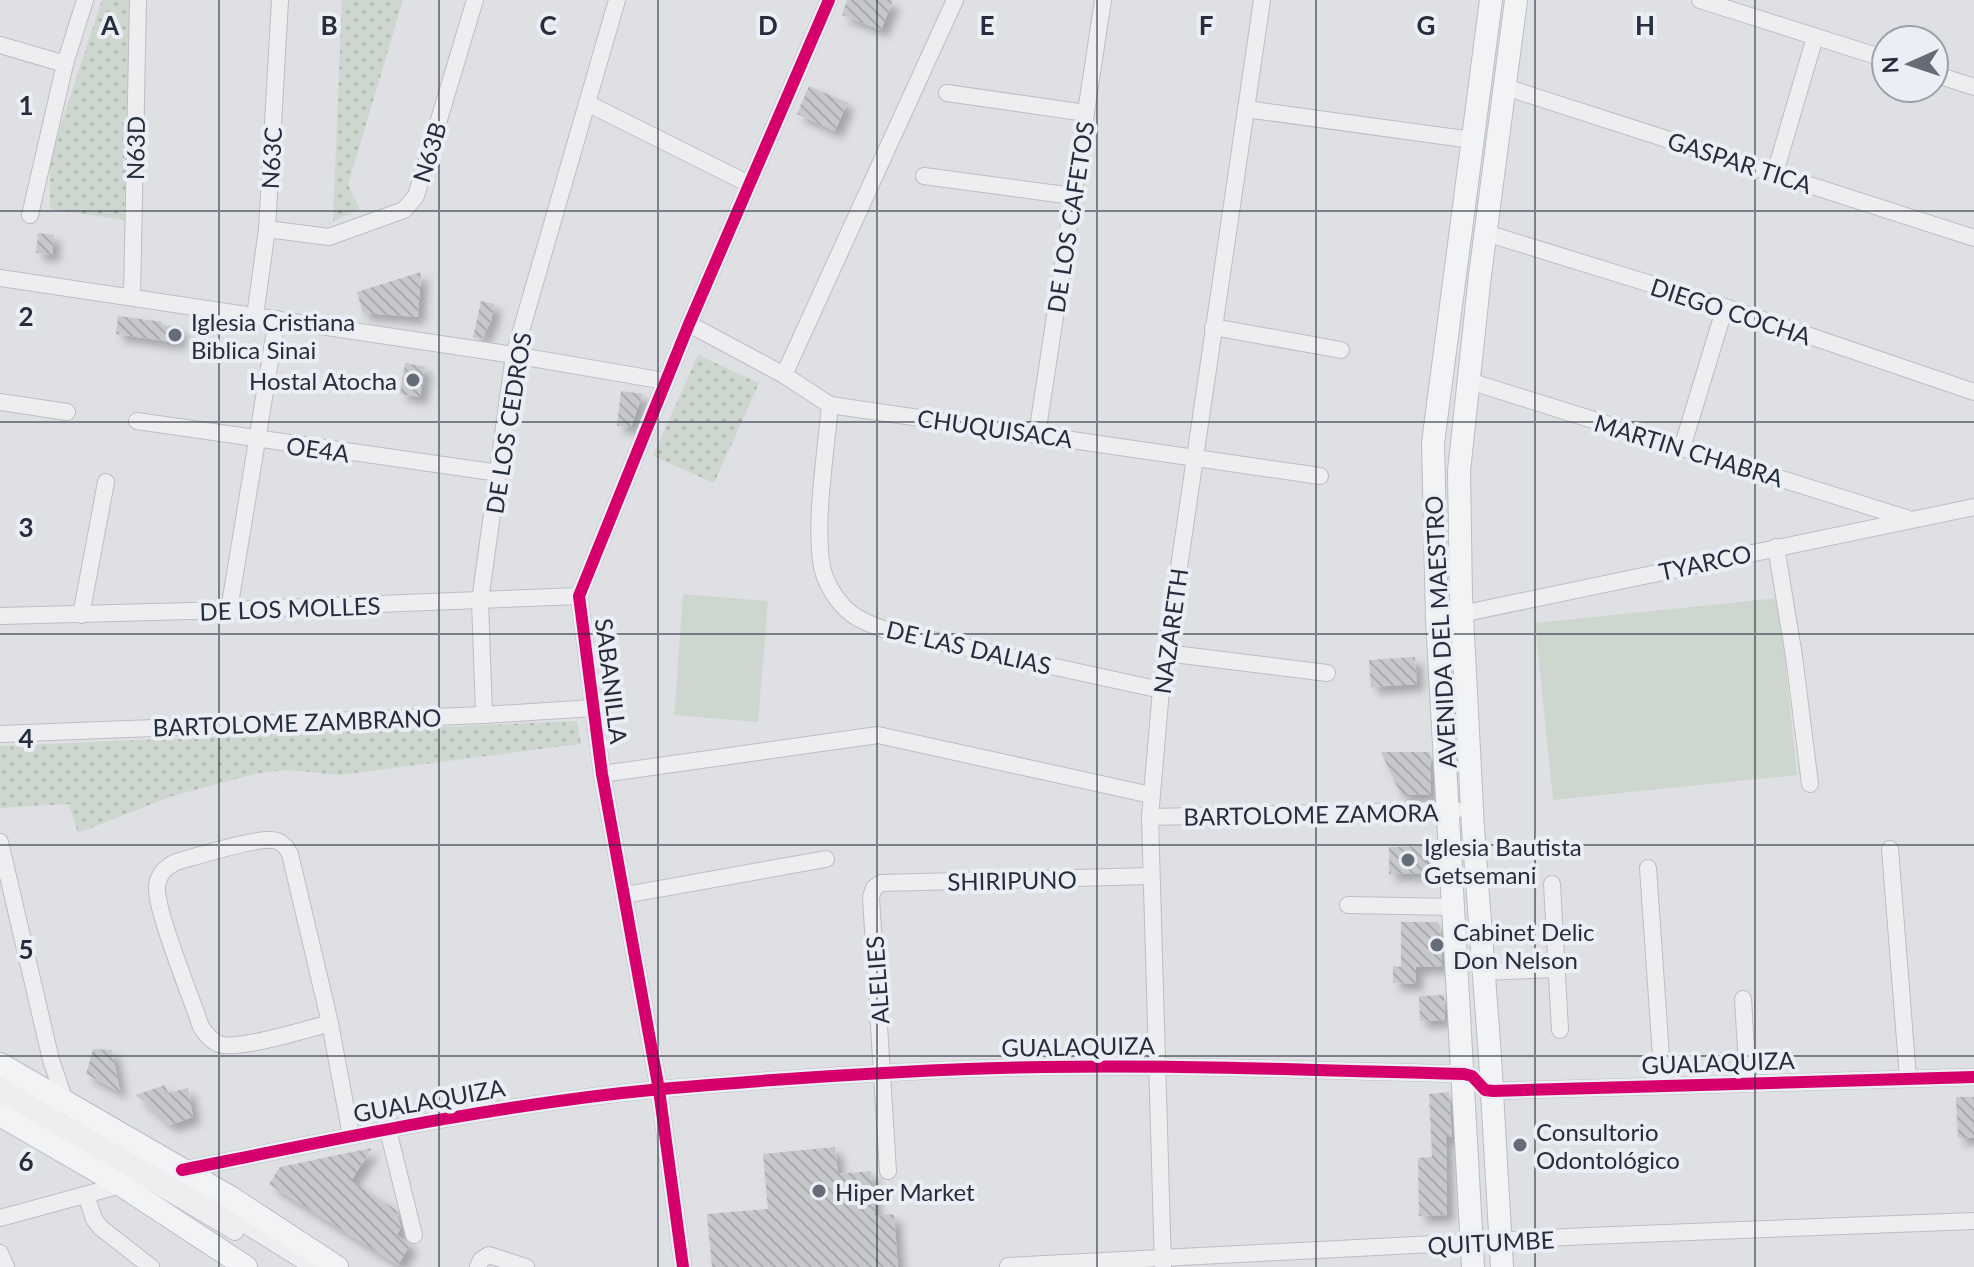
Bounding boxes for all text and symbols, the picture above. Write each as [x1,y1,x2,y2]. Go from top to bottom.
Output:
text: A [100,9,120,41]
text: B [320,9,338,41]
text: C [539,9,557,41]
text: D [758,9,778,41]
text: E [980,9,994,41]
text: F [1199,9,1213,41]
text: G [1417,9,1435,41]
text: H [1635,9,1655,41]
north arrow [1870,24,1950,104]
text: N [1876,56,1903,74]
text: 1 [18,89,34,121]
street label: N63D [120,116,150,180]
street label: N63B [406,118,452,186]
street label: DE LOS CAFETOS [1041,119,1099,315]
street label: GASPAR TICA [1664,125,1816,199]
street label: N63C [255,126,287,190]
street label: DIEGO COCHA [1647,271,1816,351]
text: 2 [18,300,34,332]
place label: Iglesia Cristiana Biblica Sinai [191,307,355,364]
marker: Iglesia Cristiana Biblica Sinai [166,326,184,344]
street label: DE LOS CEDROS [479,330,537,516]
place label: Hostal Atocha [249,366,397,395]
marker: Hostal Atocha [404,371,422,389]
street label: CHUQUISACA [916,403,1075,453]
street label: MARTIN CHABRA [1591,408,1788,493]
street label: OE4A [285,430,352,468]
street label: AVENIDA DEL MAESTRO [1418,495,1462,769]
text: 3 [18,511,34,543]
street label: TYARCO [1656,538,1754,586]
street label: NAZARETH [1147,566,1193,696]
street label: DE LOS MOLLES [199,590,381,626]
street label: DE LAS DALIAS [884,614,1054,680]
street label: SABANILLA [590,616,634,746]
street label: BARTOLOME ZAMBRANO [152,702,442,742]
text: 4 [18,722,34,754]
street label: BARTOLOME ZAMORA [1183,797,1440,831]
place label: Iglesia Bautista Getsemani [1424,832,1582,889]
marker: Iglesia Bautista Getsemani [1399,851,1417,869]
street label: SHIRIPUNO [947,864,1077,896]
place label: Cabinet Delic Don Nelson [1453,917,1595,974]
text: 5 [18,933,34,965]
street label: ALELIES [859,935,895,1025]
marker: Cabinet Delic Don Nelson [1428,936,1446,954]
street label: GUALAQUIZA [1001,1030,1156,1062]
street label: GUALAQUIZA [1641,1045,1796,1079]
street label: GUALAQUIZA [351,1072,508,1128]
place label: Consultorio Odontológico [1536,1117,1680,1174]
marker: Consultorio Odontológico [1511,1136,1529,1154]
text: 6 [18,1145,34,1177]
place label: Hiper Market [835,1177,975,1206]
marker: Hiper Market [810,1182,828,1200]
street label: QUITUMBE [1427,1224,1555,1260]

